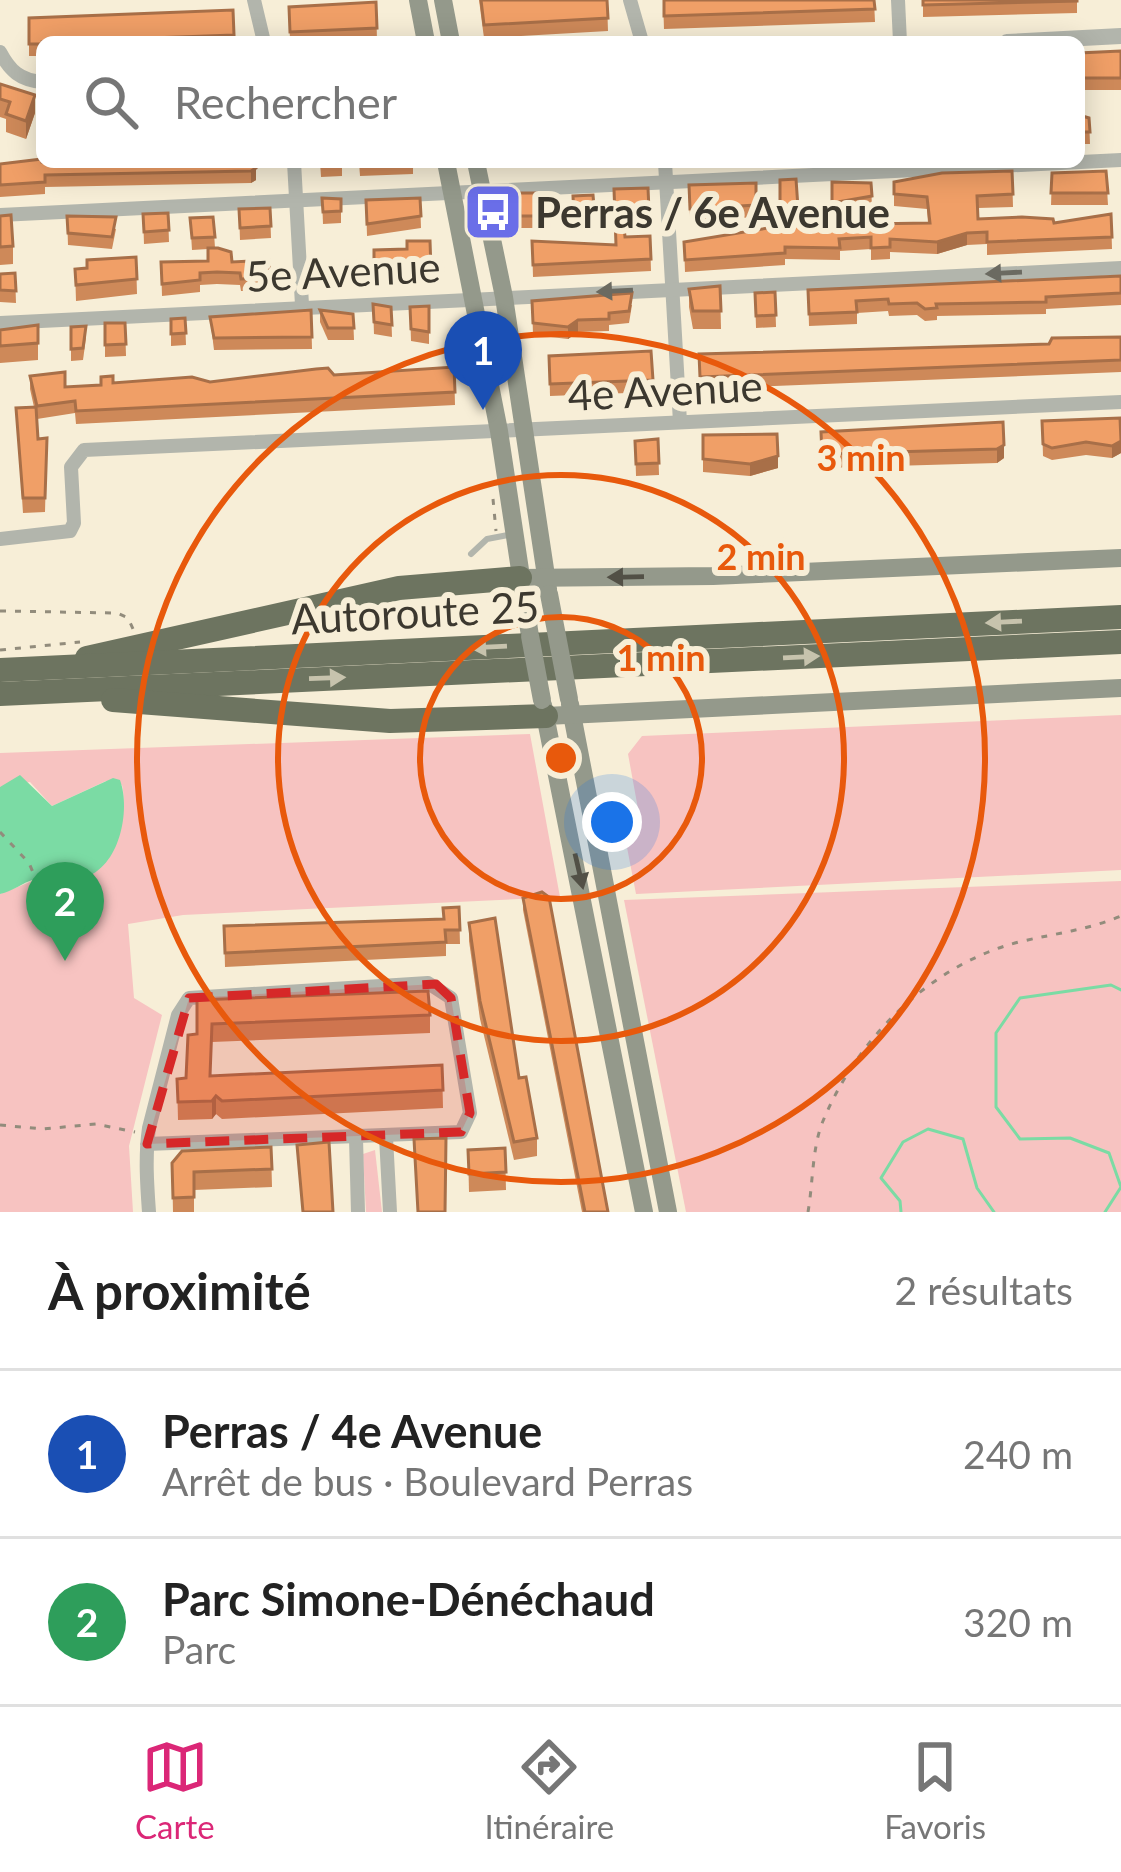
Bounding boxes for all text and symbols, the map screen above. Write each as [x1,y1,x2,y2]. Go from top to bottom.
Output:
search box [36,36,1085,168]
icon: search [78,69,144,135]
text: Rechercher [174,75,397,129]
bus stop icon: Perras / 6e Avenue [462,181,524,243]
place label: Perras / 6e Avenue [535,187,890,237]
street label: 5e Avenue [244,241,442,301]
one-way arrow [984,264,1022,283]
one-way arrow [595,282,633,301]
pin: 1 [444,311,522,410]
street label: 4e Avenue [566,360,764,420]
text: 3 min [816,435,906,479]
text: 2 min [716,534,806,578]
one-way arrow [606,568,644,587]
street label: Autoroute 25 [290,581,540,643]
one-way arrow [984,613,1022,632]
text: 1 min [616,635,706,679]
one-way arrow [469,638,507,657]
one-way arrow [783,647,821,666]
one-way arrow [309,668,347,687]
centre of rings [540,737,582,779]
your location [582,792,642,852]
one-way arrow [570,853,589,890]
pin: 2 [26,862,104,961]
text: À proximité [48,1260,311,1321]
text: 2 résultats [895,1267,1073,1313]
text: Perras / 4e Avenue [162,1404,542,1458]
text: 1 [76,1431,98,1477]
text: 240 m [963,1431,1073,1477]
text: Arrêt de bus · Boulevard Perras [162,1458,693,1504]
text: Parc Simone-Dénéchaud [162,1572,655,1626]
text: 2 [76,1599,98,1645]
text: 320 m [963,1599,1073,1645]
text: Parc [162,1626,236,1672]
tab: Carte [135,1734,215,1846]
tab: Itinéraire [485,1734,614,1846]
tab: Favoris [884,1734,986,1846]

